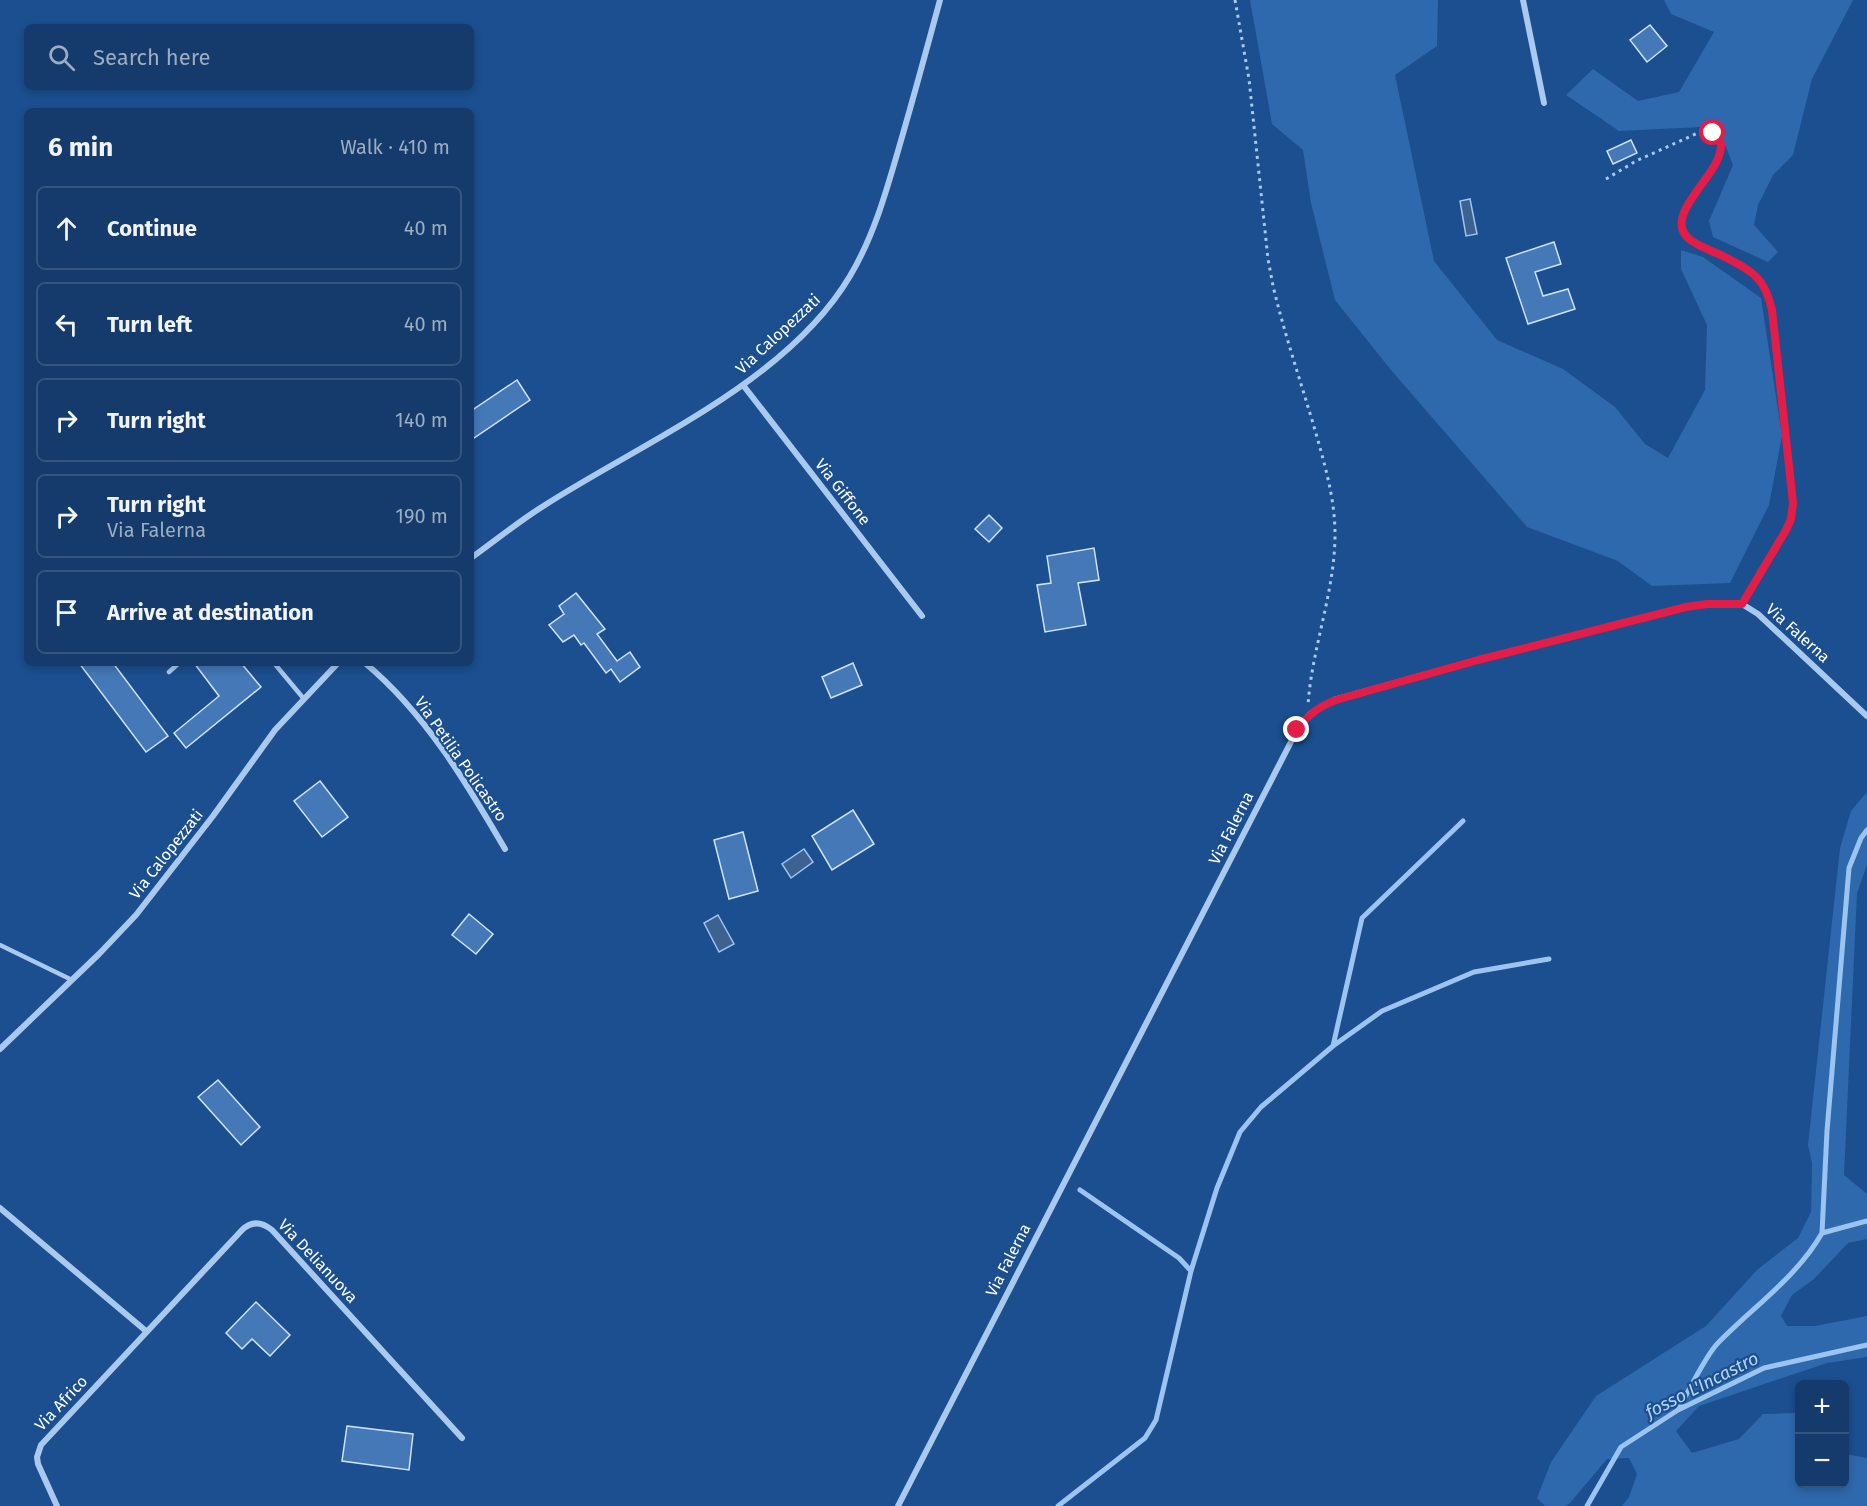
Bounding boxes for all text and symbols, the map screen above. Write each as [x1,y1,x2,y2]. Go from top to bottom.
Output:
search box [24,24,474,90]
icon: search [45,41,78,74]
text: Search here [93,44,211,71]
route start [1699,119,1725,145]
text: 6 min [48,132,113,163]
text: Walk · 410 m [340,135,450,159]
icon: ahead [50,212,83,245]
text: Continue [107,215,197,242]
text: 40 m [404,216,448,240]
street label: Via Calopezzati [732,290,824,378]
icon: left [50,308,83,341]
text: Turn left [107,311,192,338]
text: 40 m [404,312,448,336]
icon: right [50,404,83,437]
text: Turn right [107,407,206,434]
text: 140 m [395,408,448,432]
street label: Via Giffone [811,455,875,529]
text: Turn right [107,491,206,518]
icon: right [50,500,83,533]
text: 190 m [395,504,448,528]
text: Via Falerna [107,518,206,542]
icon: arrive [50,596,83,629]
text: Arrive at destination [107,599,314,626]
street label: Via Falerna [1762,599,1834,667]
street label: Via Petilia Policastro [411,693,511,825]
route end [1283,716,1309,742]
street label: Via Falerna [1205,788,1257,868]
street label: Via Calopezzati [125,805,207,903]
street label: Via Delianuova [274,1215,362,1307]
street label: Via Falerna [982,1220,1034,1300]
water label: fosso L'Incastro [1640,1347,1762,1424]
street label: Via Africo [31,1372,91,1434]
map controls [1795,1380,1849,1488]
button: + [1795,1380,1849,1434]
button: − [1795,1434,1849,1488]

